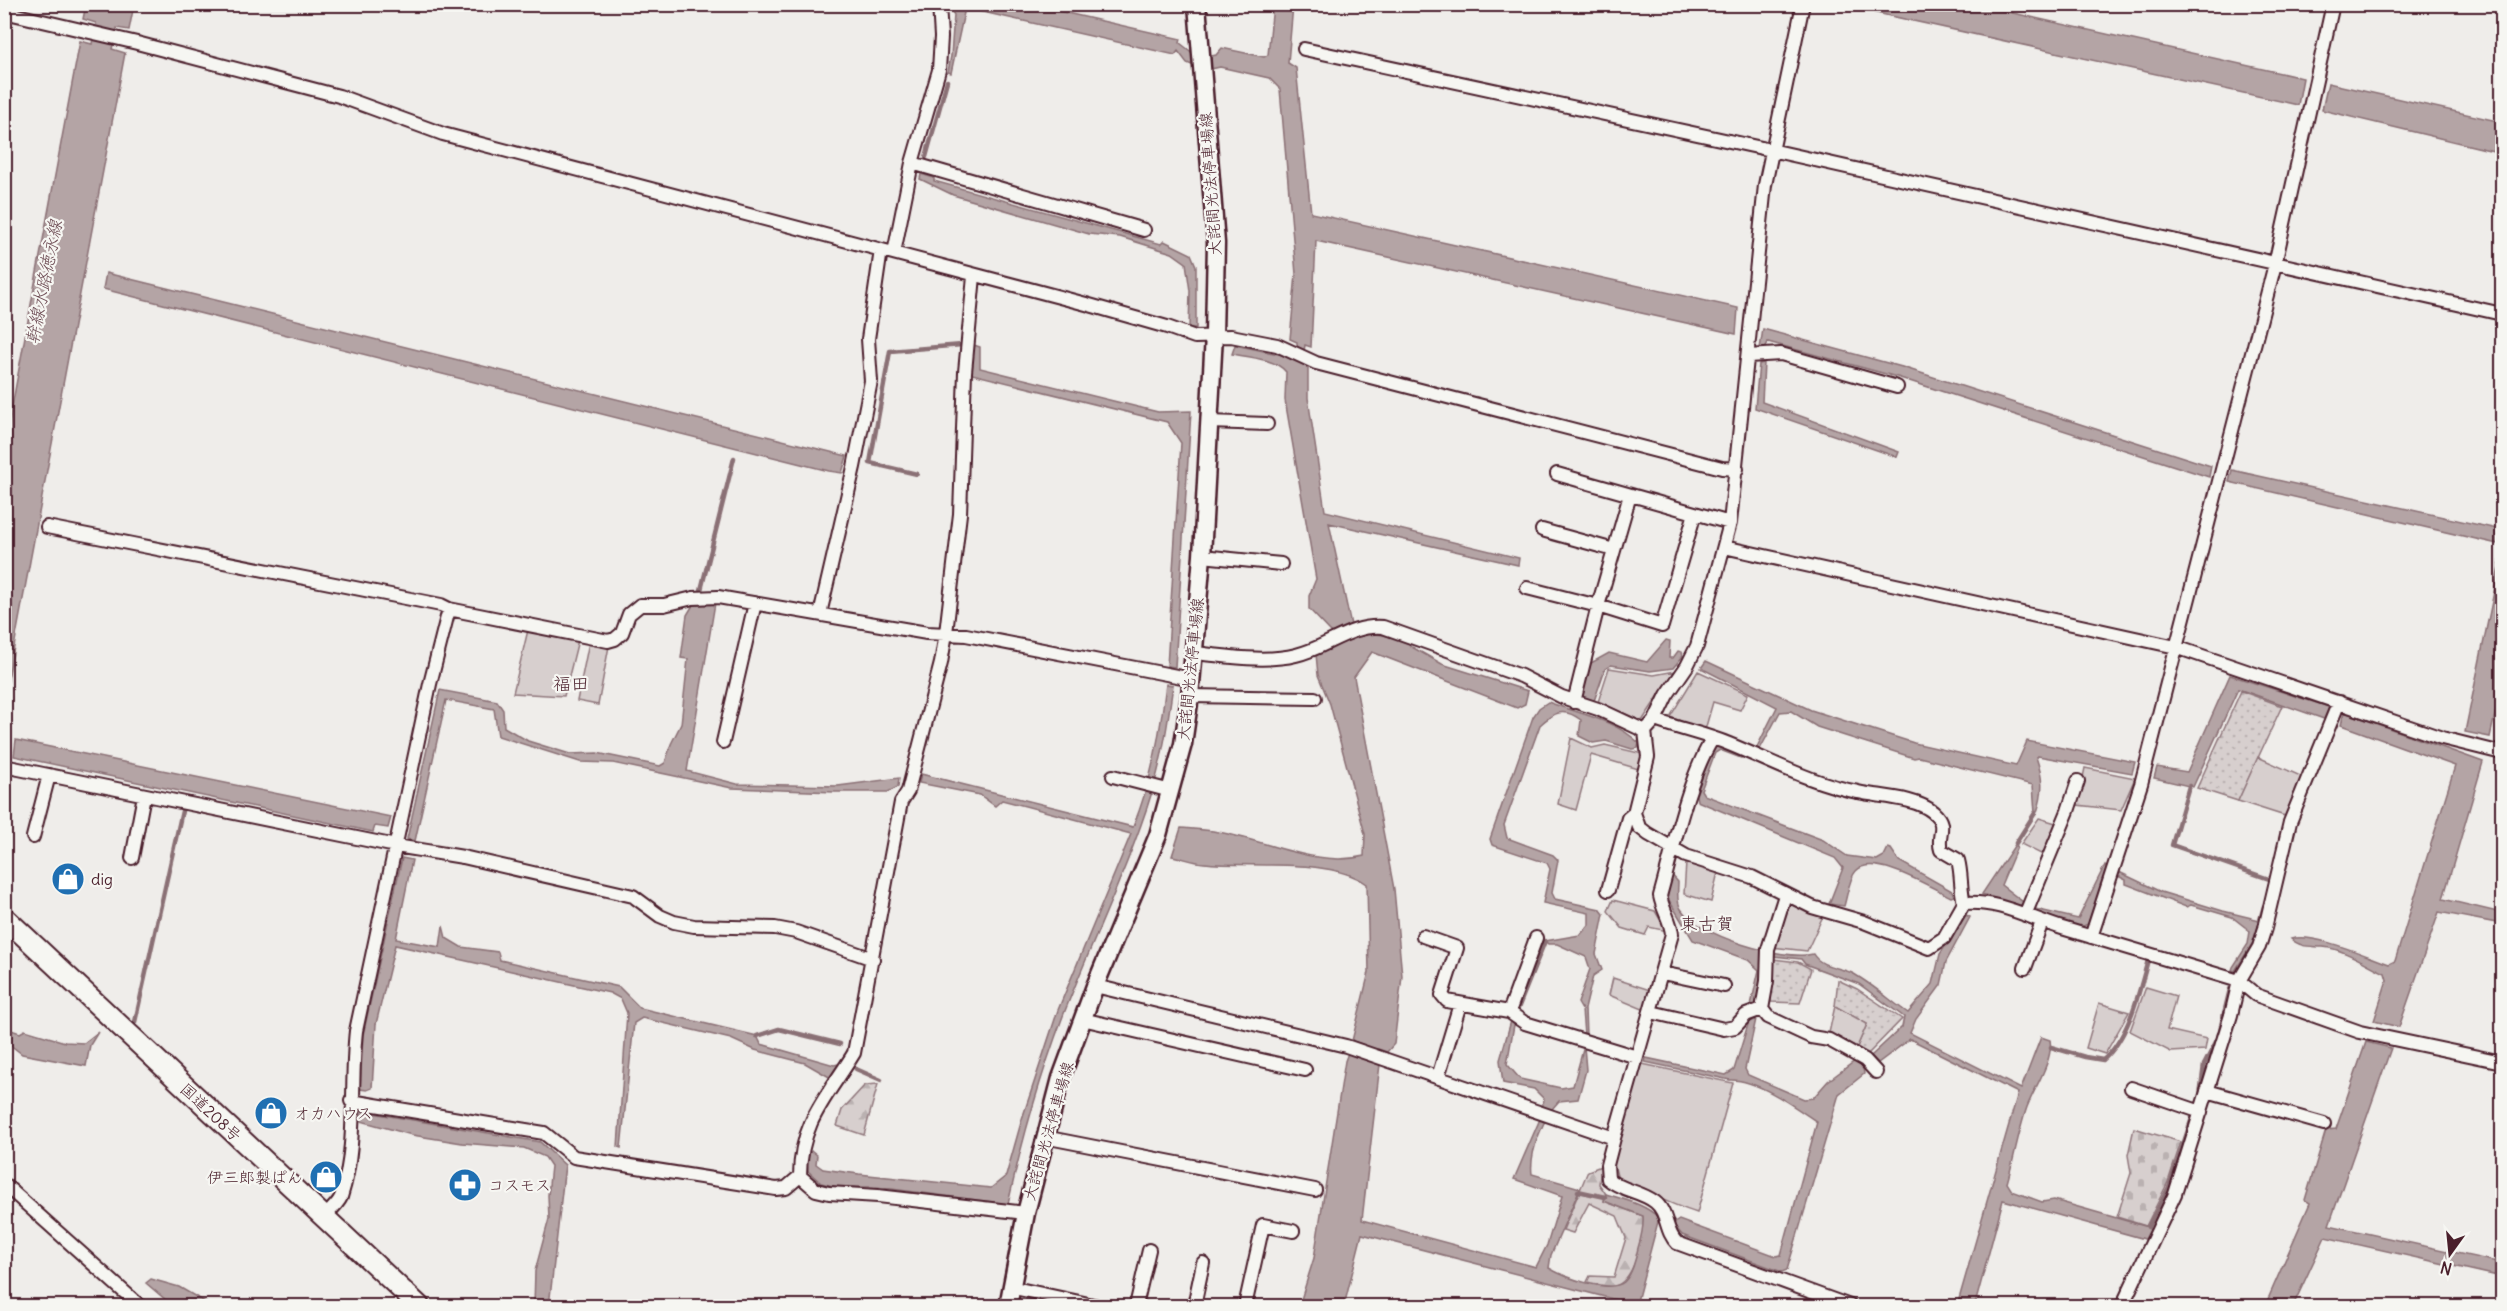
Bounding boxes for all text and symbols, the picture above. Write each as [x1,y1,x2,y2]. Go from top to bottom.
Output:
street label: 大詫間光法停車場線 [1195,111,1225,257]
water label: 幹線水路徳永線 [20,217,67,346]
street label: 大詫間光法停車場線 [1173,596,1207,742]
district label: 福田 [553,672,589,695]
shop icon: dig [50,861,86,897]
place label: dig [91,869,113,889]
district label: 東古賀 [1680,912,1734,935]
street label: 大詫間光法停車場線 [1019,1059,1077,1203]
street label: 国道208号 [176,1079,246,1145]
shop icon: オカハウス [253,1095,289,1131]
place label: オカハウス [294,1103,373,1123]
shop icon: 伊三郎製ぱん [308,1159,344,1195]
place label: 伊三郎製ぱん [207,1167,303,1187]
pharmacy icon: コスモス [447,1167,483,1203]
place label: コスモス [488,1175,551,1195]
north arrow [2420,1224,2480,1284]
text: N [2438,1257,2454,1280]

